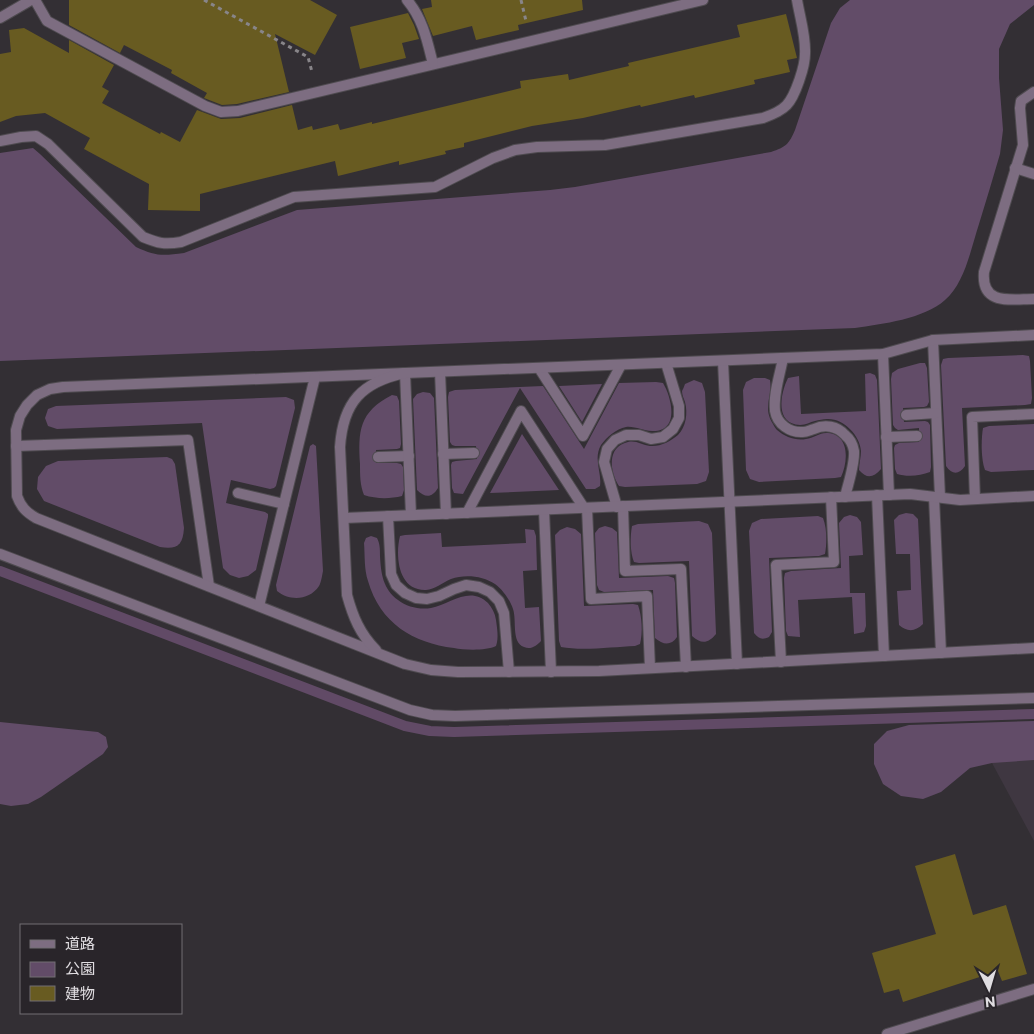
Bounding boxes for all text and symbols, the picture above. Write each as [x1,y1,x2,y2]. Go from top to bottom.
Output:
legend [20,924,182,1014]
text: 道路 [65,934,95,952]
text: 公園 [65,959,95,977]
north arrow [964,964,1014,1014]
text: 建物 [65,984,95,1002]
text: N [984,994,996,1011]

